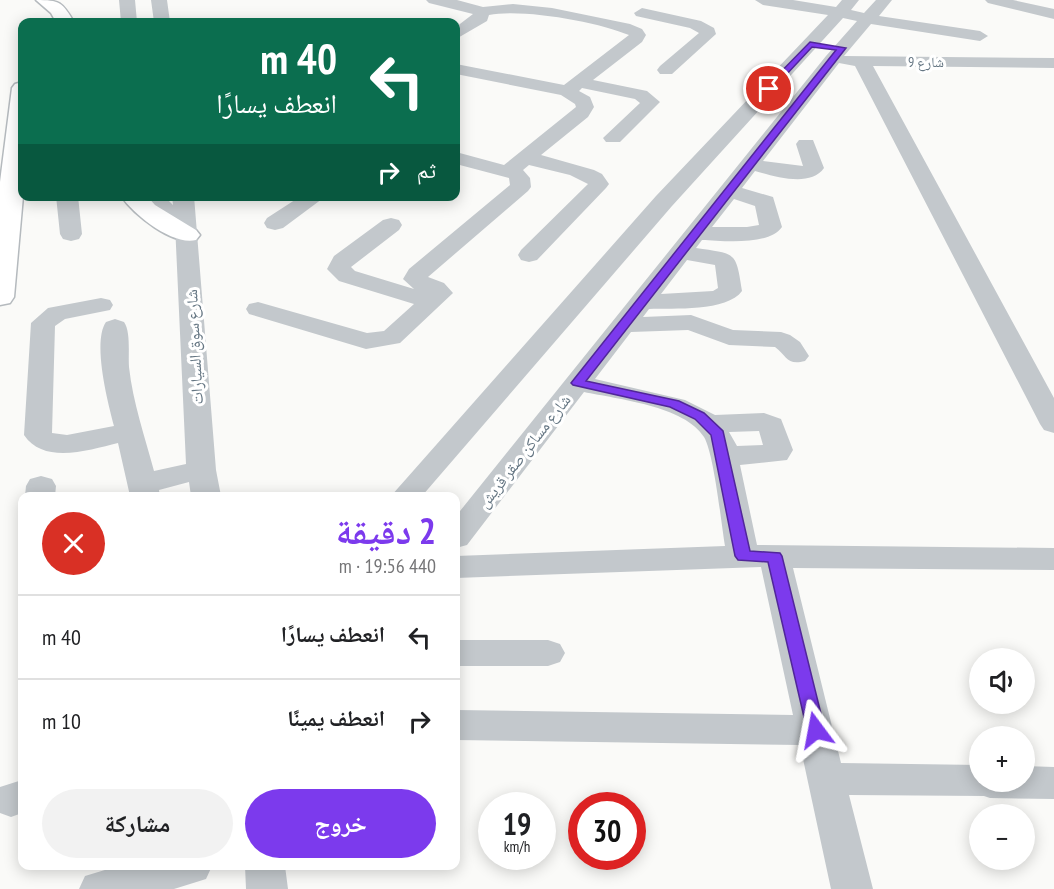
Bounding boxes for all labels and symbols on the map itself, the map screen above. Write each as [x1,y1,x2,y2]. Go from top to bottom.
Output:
street label: شارع 9 [908,53,944,72]
pin [743,63,794,114]
street label: شارع سوق السيارات [181,289,208,405]
street label: شارع مساكن صقر قريش [473,390,575,512]
position arrow [784,698,848,762]
speed limit sign: 30 [568,792,646,870]

